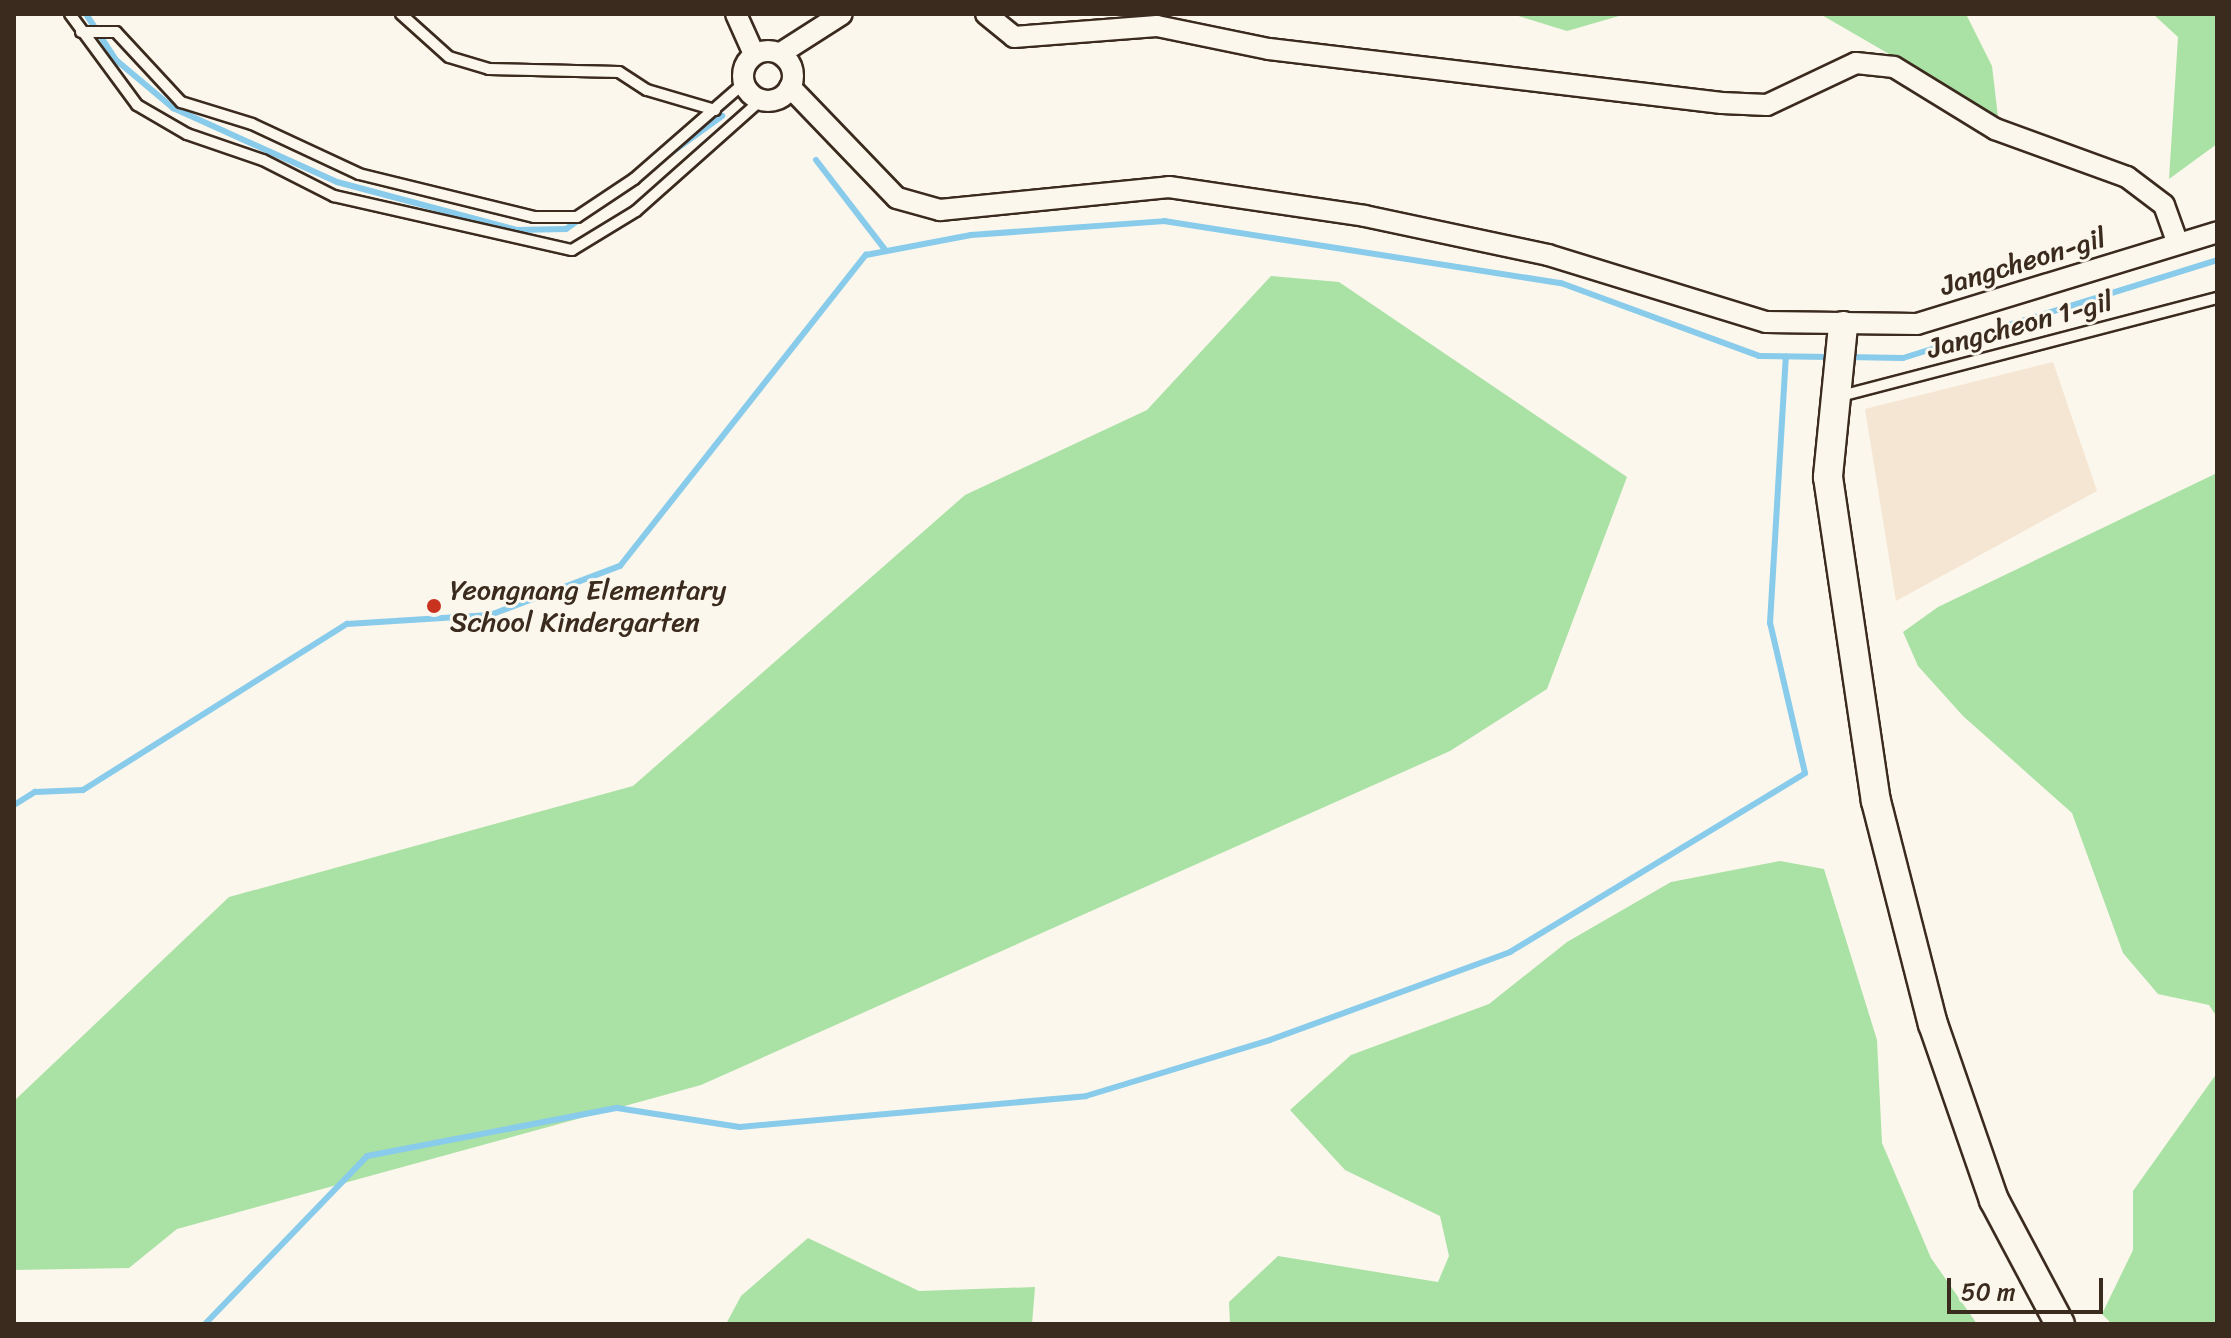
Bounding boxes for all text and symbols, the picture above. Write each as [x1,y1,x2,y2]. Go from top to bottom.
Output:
street label: Jangcheon-gil [1936,221,2110,303]
street label: Jangcheon 1-gil [1924,284,2116,366]
place label: Yeongnang Elementary School Kindergarten [450,573,727,639]
marker: Yeongnang Elementary School Kindergarten [425,597,443,615]
scale bar [1951,1262,2107,1312]
text: 50 m [1961,1271,2016,1313]

